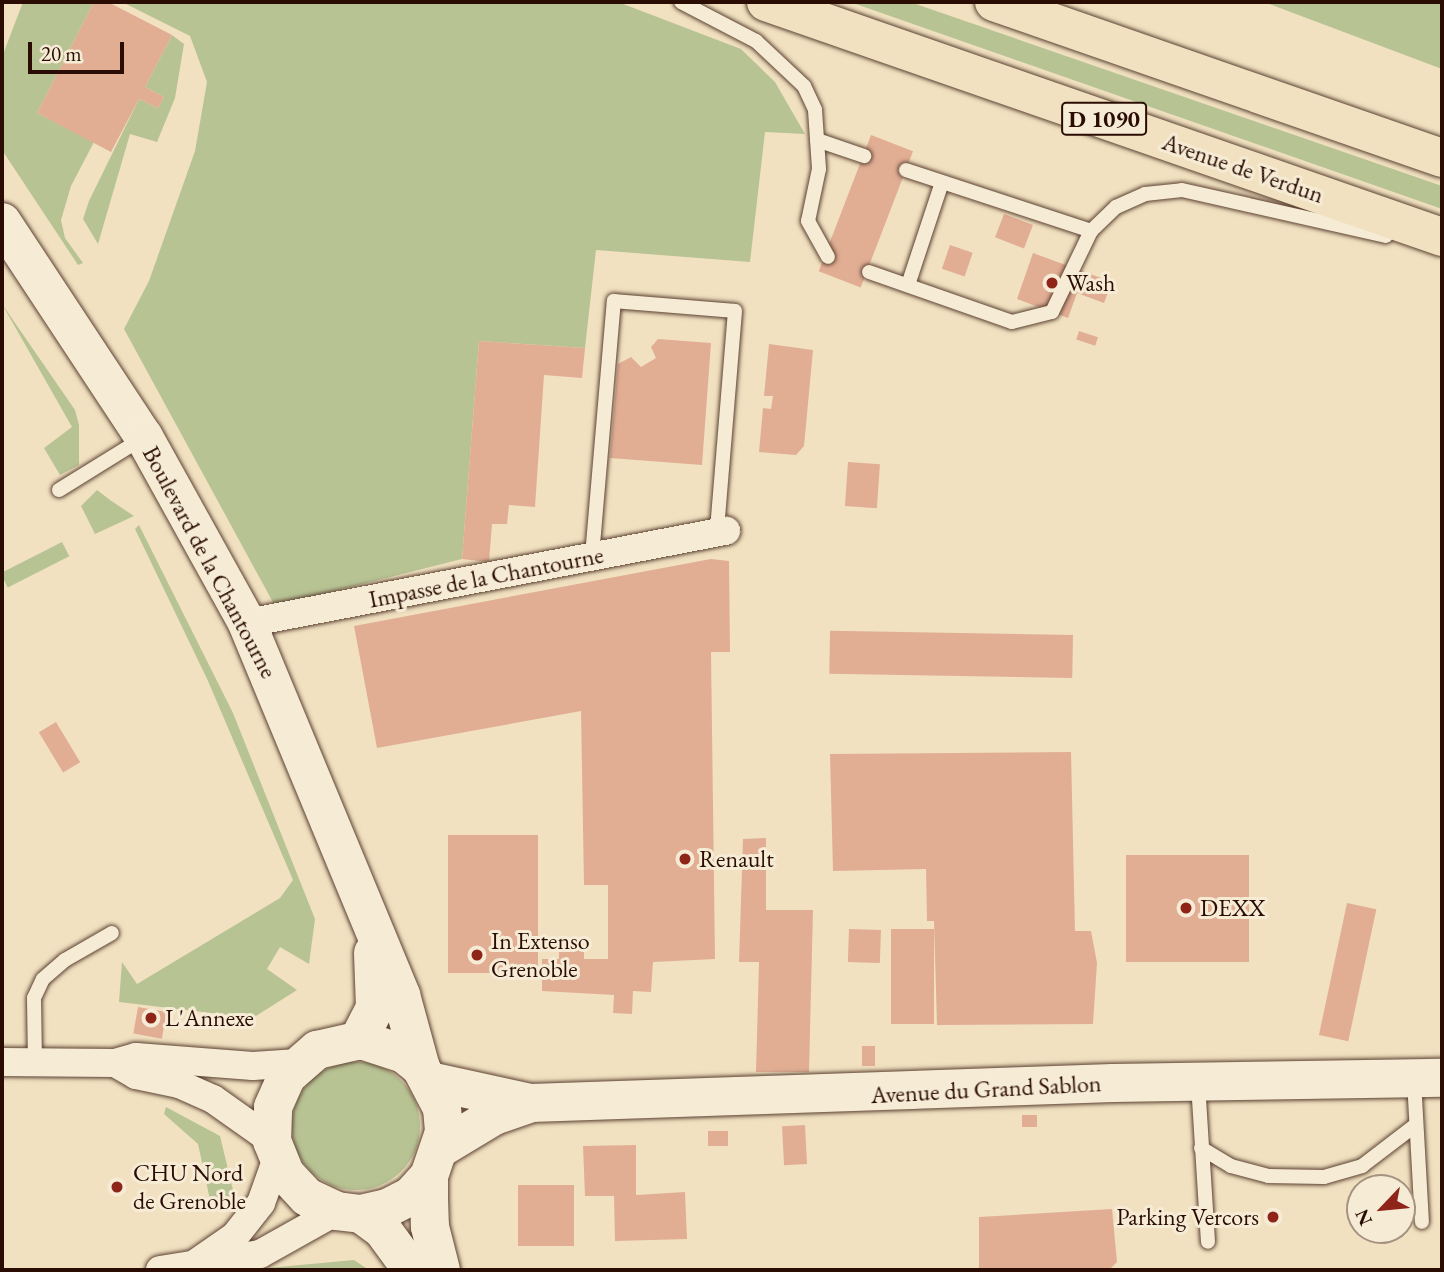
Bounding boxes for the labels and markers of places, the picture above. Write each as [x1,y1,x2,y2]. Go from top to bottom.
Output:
place label: Wash [1066,269,1115,297]
marker: Wash [1044,275,1060,291]
place label: Renault [699,845,774,873]
marker: Renault [677,851,693,867]
place label: DEXX [1200,894,1266,922]
marker: DEXX [1178,900,1194,916]
place label: In Extenso Grenoble [491,927,590,983]
marker: In Extenso Grenoble [469,947,485,963]
place label: L'Annexe [165,1004,254,1032]
marker: L'Annexe [143,1010,159,1026]
place label: CHU Nord de Grenoble [133,1159,246,1215]
marker: CHU Nord de Grenoble [107,1177,127,1197]
place label: Parking Vercors [1116,1203,1259,1231]
marker: Parking Vercors [1265,1209,1281,1225]

